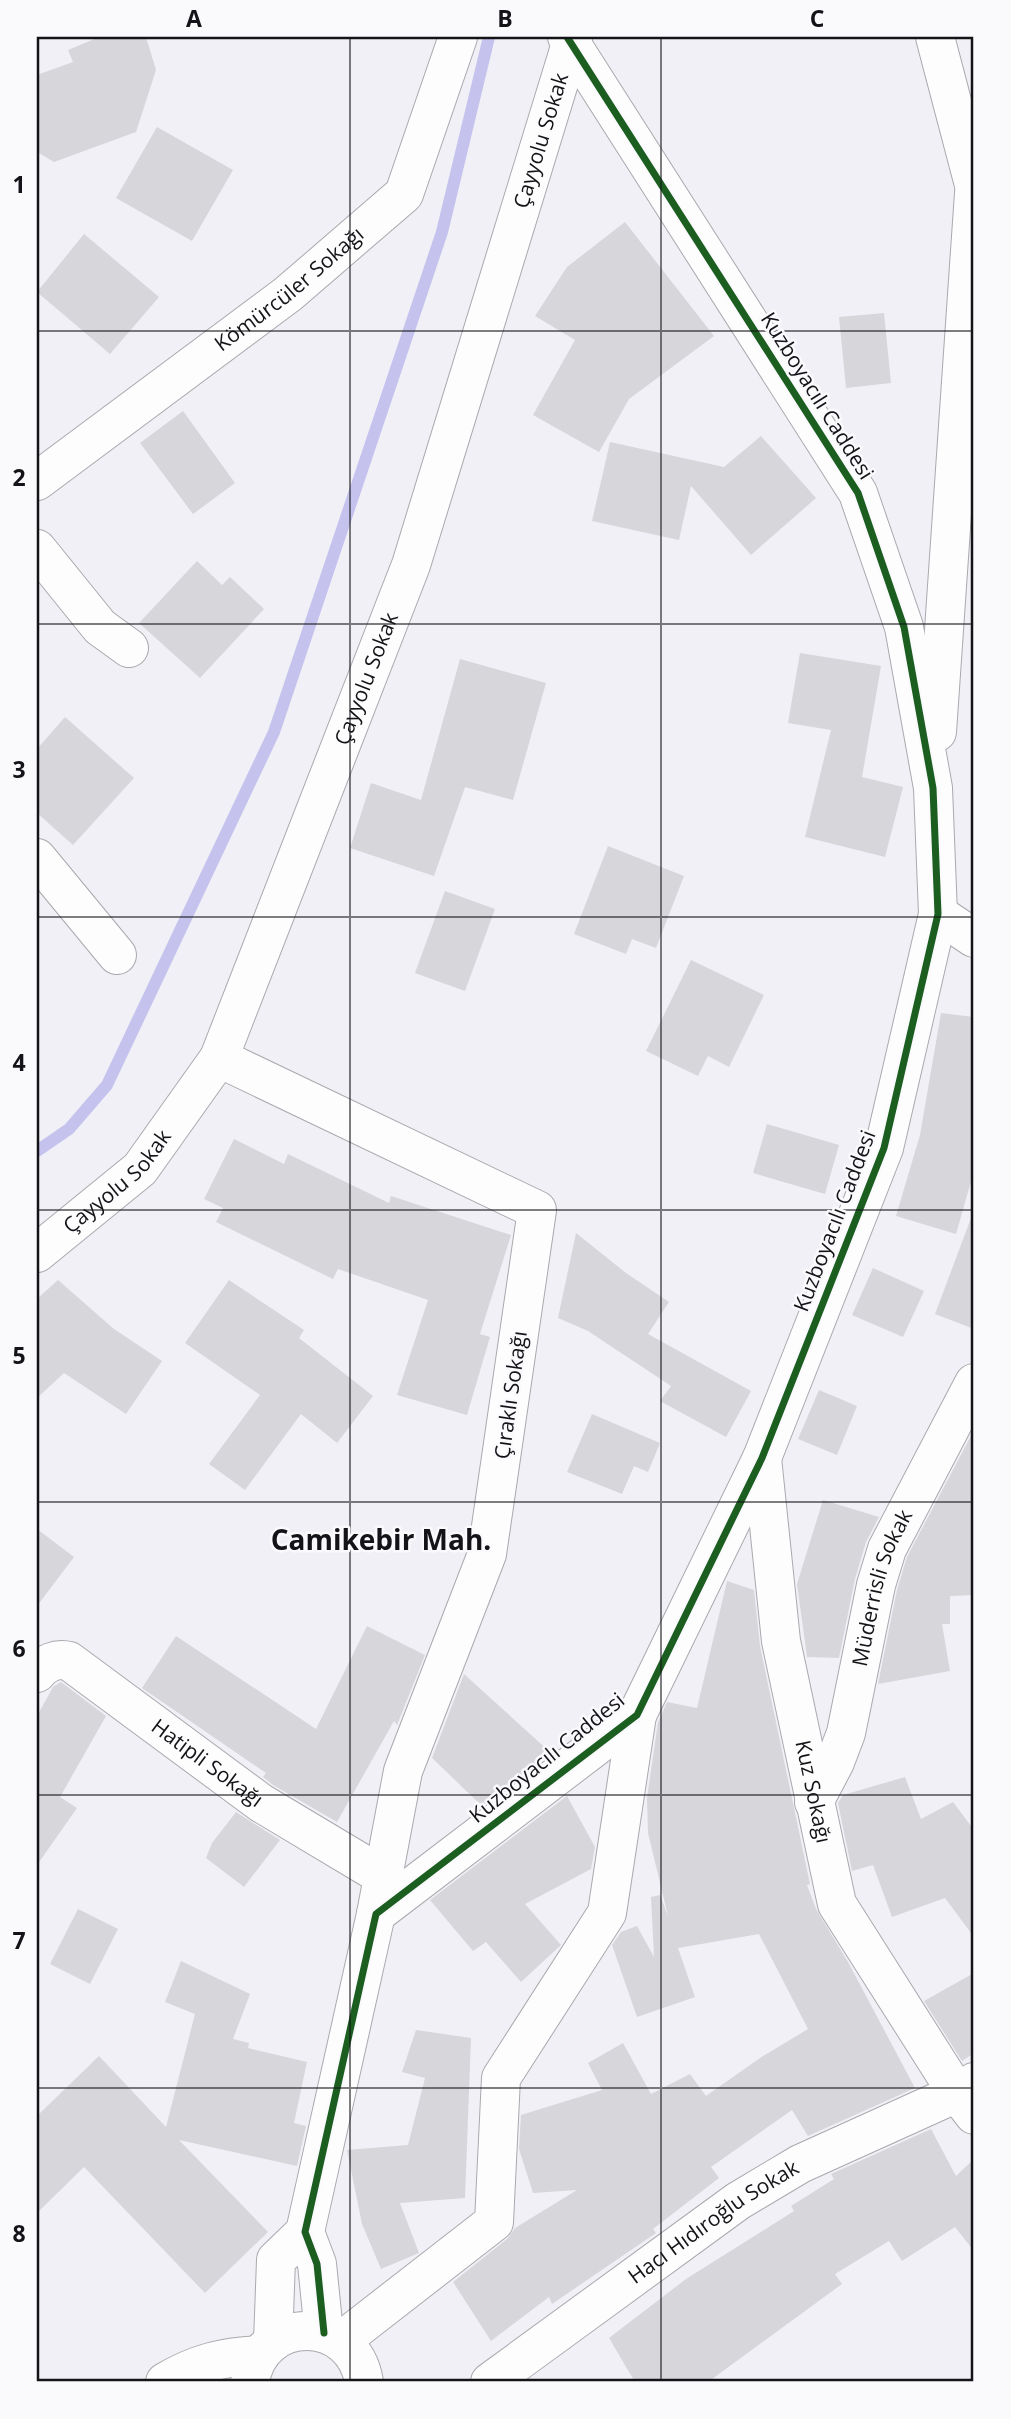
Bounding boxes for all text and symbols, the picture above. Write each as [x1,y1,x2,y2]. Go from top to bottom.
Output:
text: A [186,2,202,34]
text: B [497,2,513,34]
text: C [810,2,824,34]
street label: Çayyolu Sokak [506,69,574,212]
text: 1 [12,168,26,200]
street label: Kömürcüler Sokağı [208,220,369,357]
street label: Kuzboyacılı Caddesi [755,306,881,484]
text: 2 [12,461,26,493]
street label: Çayyolu Sokak [327,608,404,749]
text: 3 [12,753,26,785]
text: 4 [12,1046,26,1078]
street label: Çayyolu Sokak [57,1123,177,1239]
street label: Kuzboyacılı Caddesi [787,1126,882,1315]
street label: Çıraklı Sokağı [487,1329,533,1461]
text: 5 [12,1339,26,1371]
street label: Müderrisli Sokak [845,1504,918,1669]
district label: Camikebir Mah. [271,1520,491,1558]
text: 6 [12,1632,26,1664]
street label: Kuzboyacılı Caddesi [463,1686,630,1829]
street label: Hatipli Sokağı [146,1712,269,1813]
street label: Kuz Sokağı [789,1737,839,1846]
text: 7 [12,1924,26,1956]
street label: Hacı Hıdıroğlu Sokak [622,2153,804,2290]
text: 8 [12,2217,26,2249]

